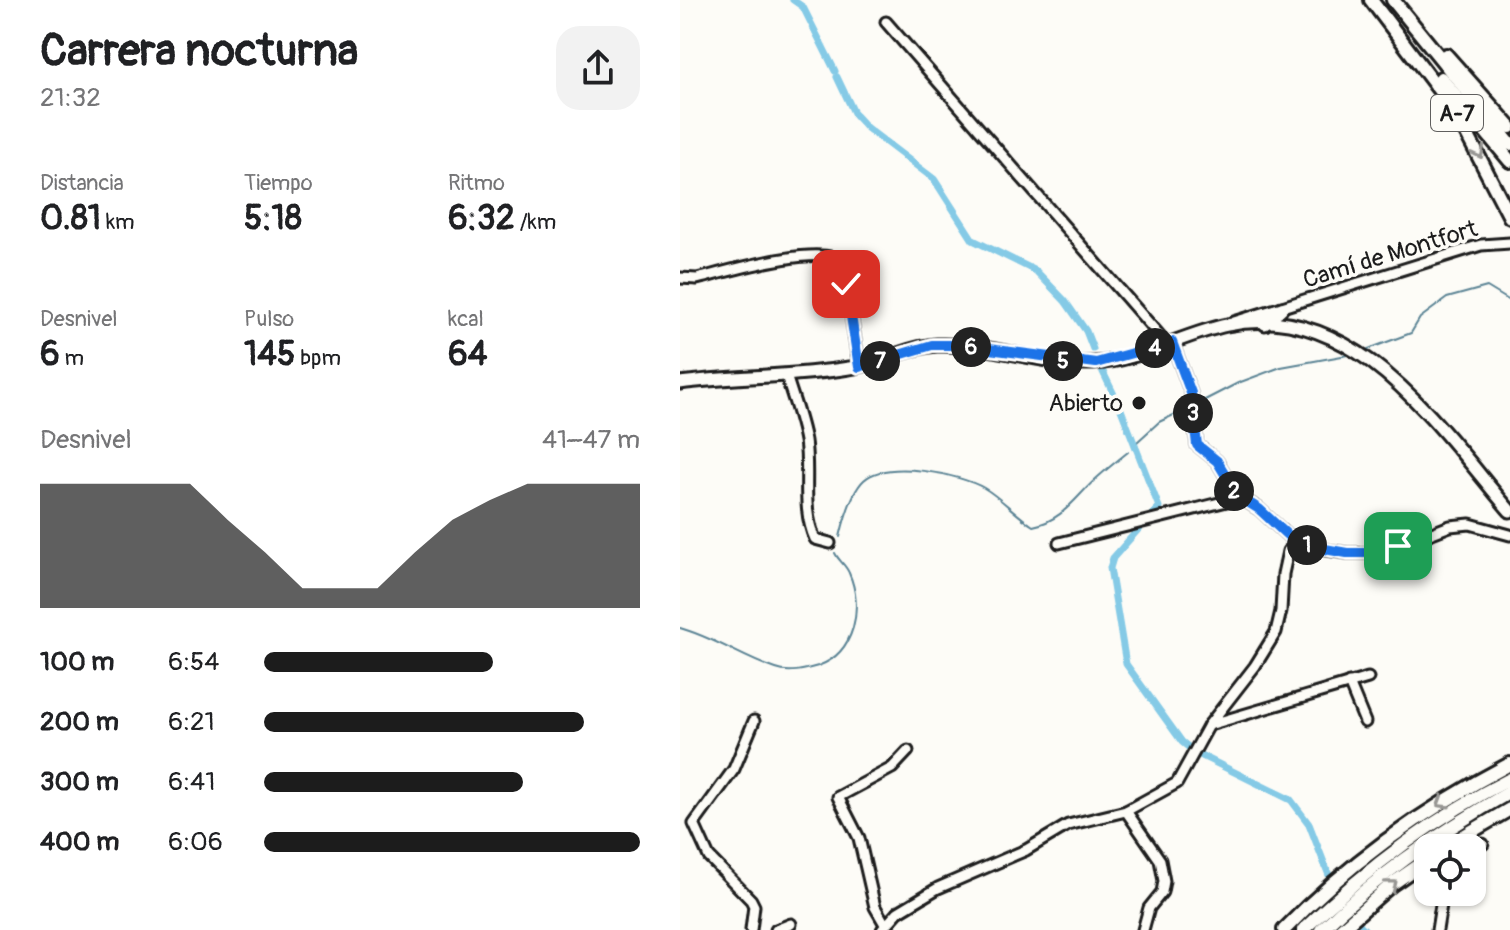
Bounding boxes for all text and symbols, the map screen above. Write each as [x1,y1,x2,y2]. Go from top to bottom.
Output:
text: Carrera nocturna [40,24,358,79]
button: share [556,26,640,110]
text: 21:32 [40,82,101,114]
road number: A-7 [1431,95,1483,131]
one-way arrow [1470,145,1485,160]
text: Distancia [40,169,124,197]
text: Tiempo [244,169,313,197]
text: Ritmo [448,169,505,197]
text: 0.81 [40,197,101,240]
text: 5:18 [244,197,302,240]
text: 6:32 [448,197,515,240]
text: km [101,208,135,236]
text: /km [515,208,556,236]
street label: Camí de Montfort [1300,214,1481,295]
pin [812,250,880,318]
icon: check [824,262,868,306]
text: Desnivel [40,305,117,333]
text: Pulso [244,305,294,333]
text: kcal [448,305,484,333]
pin: 6 [951,327,991,367]
pin: 4 [1135,328,1175,368]
text: 6 [40,333,60,376]
text: 145 [244,333,295,376]
text: 64 [448,333,488,376]
text: 6 [965,333,977,361]
text: 4 [1149,334,1161,362]
pin: 7 [860,341,900,381]
pin: 5 [1043,341,1083,381]
text: m [60,344,84,372]
text: bpm [295,344,341,372]
text: 7 [874,347,886,375]
text: 5 [1057,347,1069,375]
place label: Abierto [1048,389,1123,418]
pin: 3 [1173,393,1213,433]
marker: Abierto [1130,394,1148,412]
text: 3 [1187,399,1199,427]
text: Desnivel [40,424,132,456]
text: 41–47 m [542,424,640,456]
pin: 2 [1214,471,1254,511]
text: 2 [1228,477,1240,505]
pin [1364,512,1432,580]
icon: arrive [1376,524,1420,568]
pin: 1 [1287,525,1327,565]
text: 1 [1303,531,1311,559]
text: 100 m [40,646,114,678]
text: 6:54 [168,646,219,678]
text: 200 m [40,706,119,738]
text: 6:21 [168,706,215,738]
text: 300 m [40,766,119,798]
text: 6:41 [168,766,215,798]
one-way arrow [1436,793,1451,808]
text: 400 m [40,826,119,858]
text: 6:06 [168,826,223,858]
map controls [1414,834,1486,906]
button: locate [1414,834,1486,906]
one-way arrow [1383,880,1398,894]

